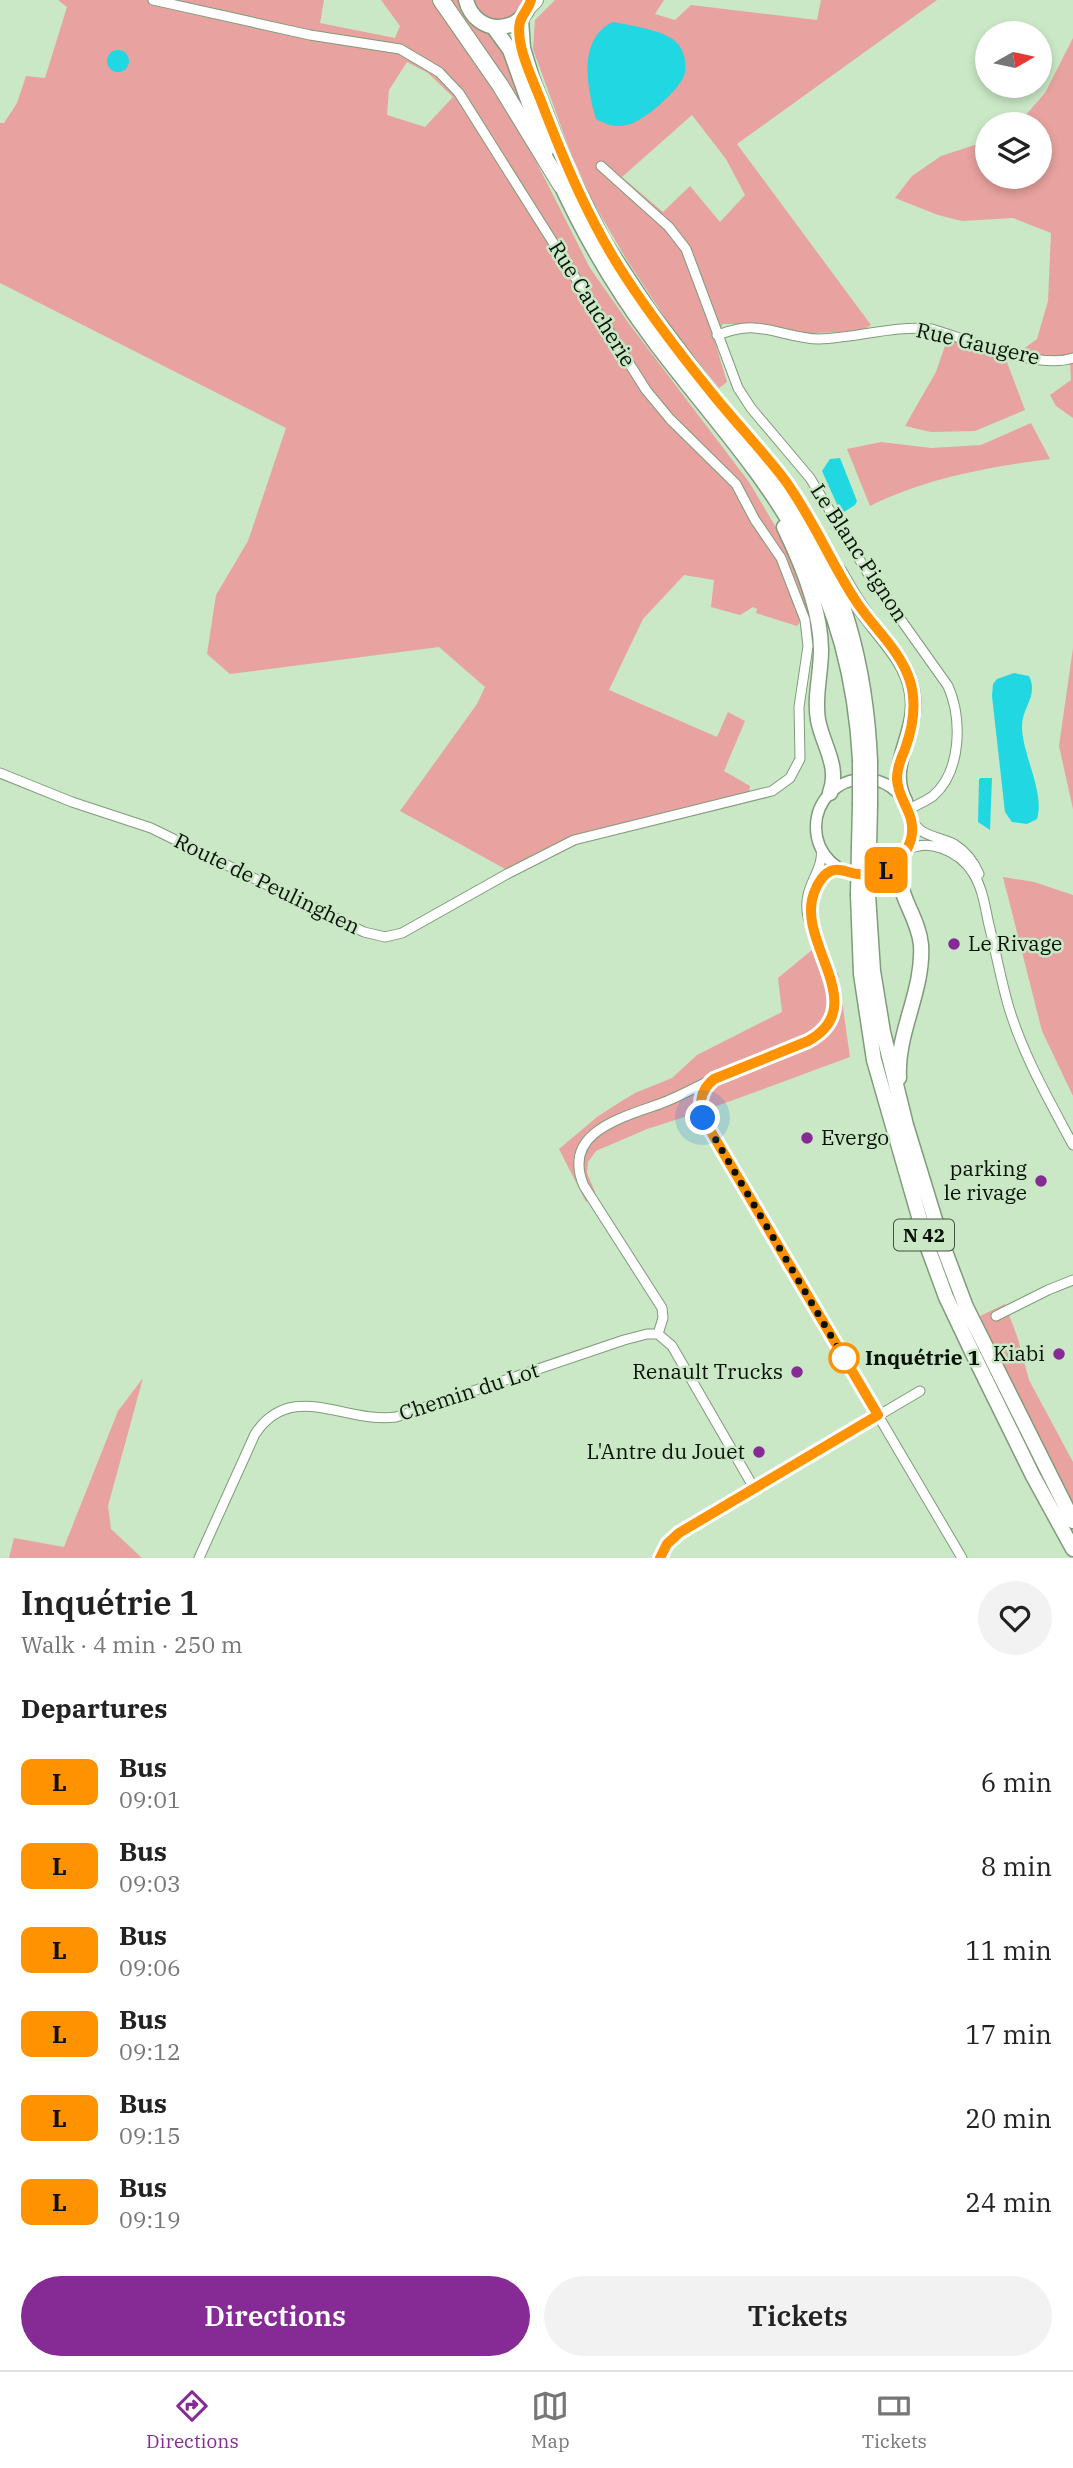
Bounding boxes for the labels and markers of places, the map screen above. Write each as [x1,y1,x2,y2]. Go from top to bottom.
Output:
place label: Le Rivage [968,929,1062,957]
marker: Le Rivage [946,936,962,952]
place label: Evergo [821,1123,889,1151]
marker: Evergo [799,1130,815,1146]
place label: parking le rivage [944,1154,1028,1206]
marker: parking le rivage [1033,1173,1049,1189]
place label: Kiabi [993,1339,1045,1367]
marker: Inquétrie 1 [829,1343,859,1373]
place label: Inquétrie 1 [865,1343,980,1371]
marker: Kiabi [1051,1346,1067,1362]
place label: Renault Trucks [632,1357,783,1385]
marker: Renault Trucks [789,1364,805,1380]
place label: L'Antre du Jouet [587,1437,745,1465]
marker: L'Antre du Jouet [751,1444,767,1460]

